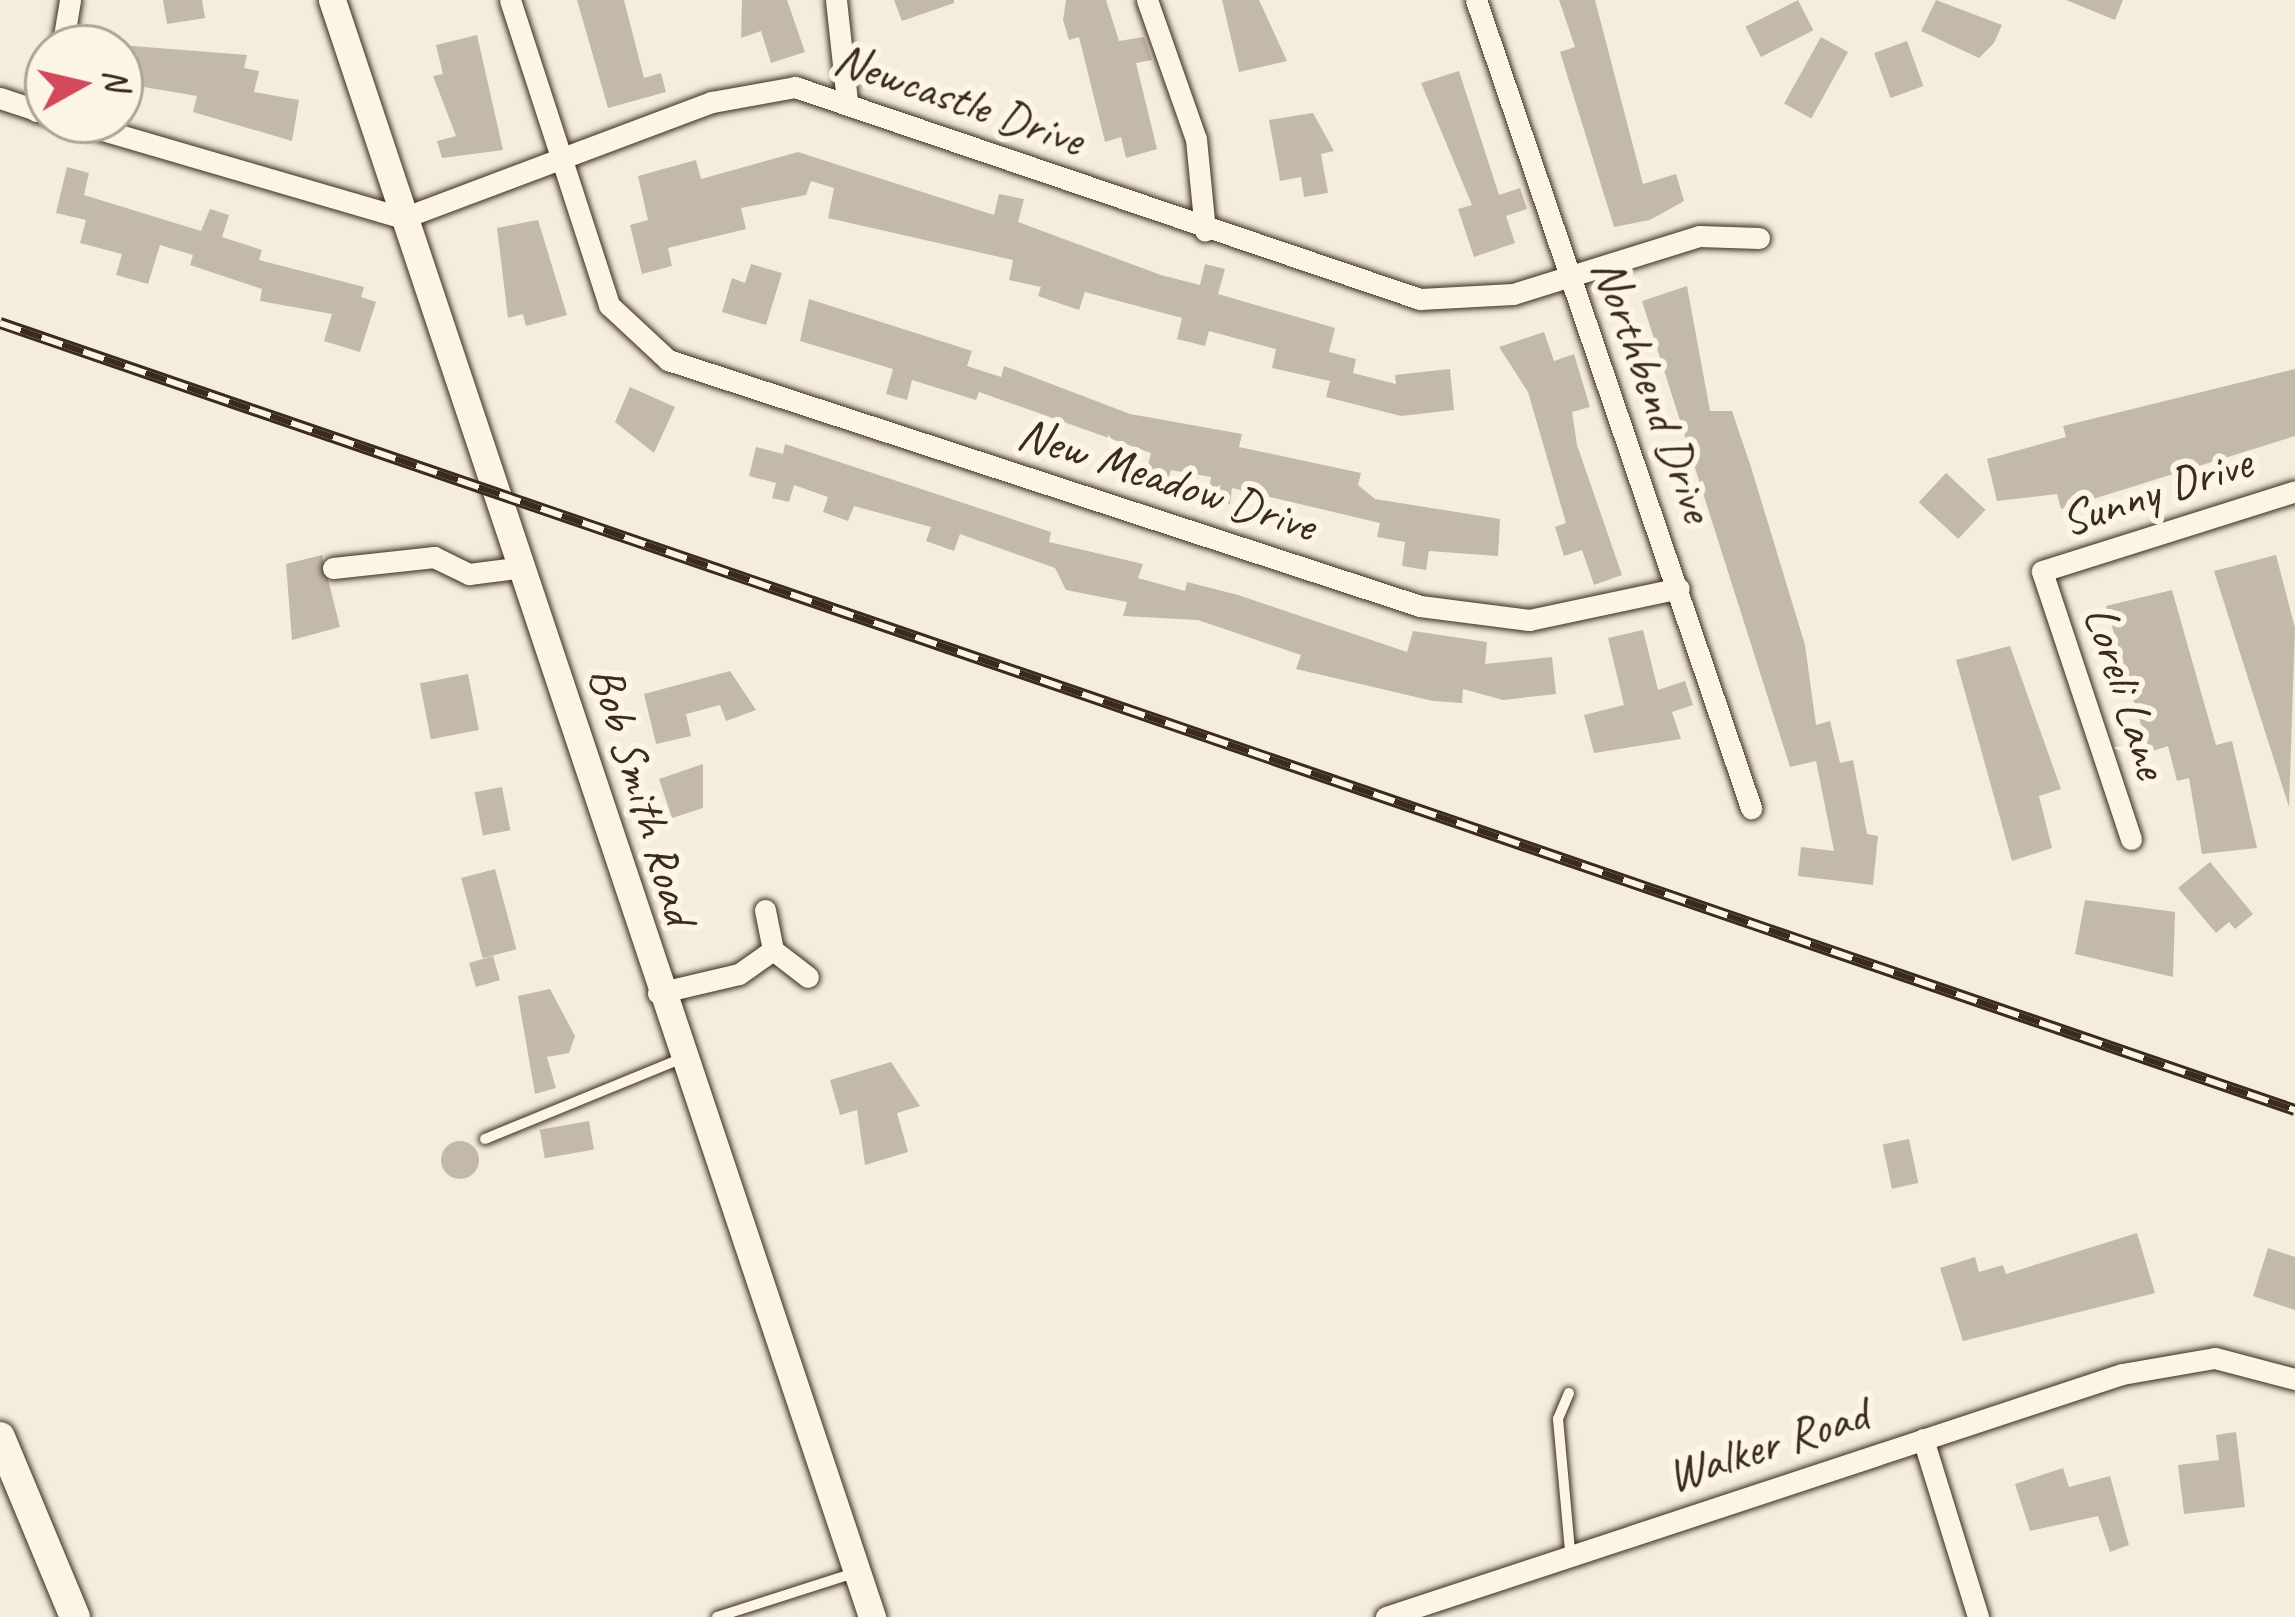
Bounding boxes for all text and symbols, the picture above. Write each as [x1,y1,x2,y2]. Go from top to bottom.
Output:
north arrow [24,24,144,144]
street label: Newcastle Drive [827,30,1091,168]
text: N [94,66,139,92]
street label: Northbend Drive [1579,251,1727,529]
street label: New Meadow Drive [1011,404,1323,554]
street label: Sunny Drive [2053,433,2259,549]
street label: Loreli Lane [2071,599,2181,785]
street label: Bob Smith Road [577,661,709,929]
street label: Walker Road [1660,1386,1874,1504]

